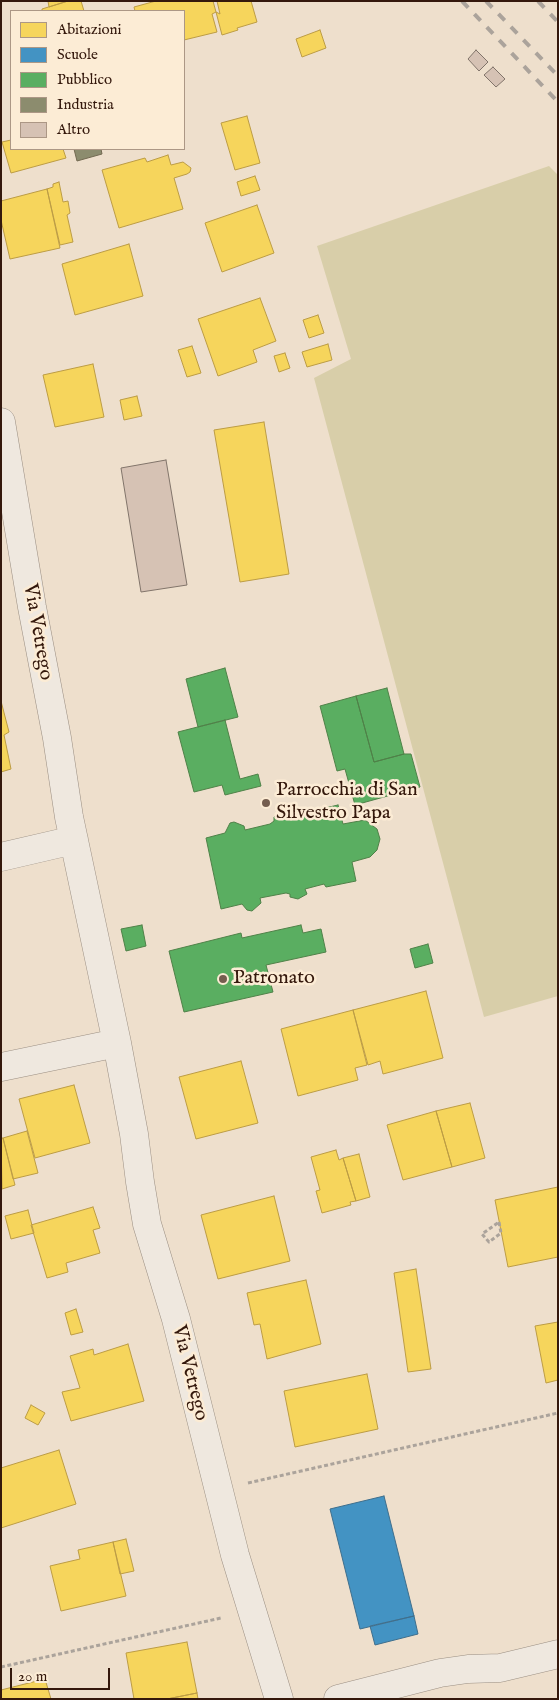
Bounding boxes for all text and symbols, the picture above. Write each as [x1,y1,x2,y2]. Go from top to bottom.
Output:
legend [10,10,185,150]
text: Abitazioni [57,20,122,39]
text: Scuole [57,45,98,64]
text: Pubblico [57,70,112,89]
text: Industria [57,95,114,114]
text: Altro [57,120,90,139]
street label: Via Vetrego [17,582,57,682]
place label: Parrocchia di San Silvestro Papa [276,779,418,826]
marker: Parrocchia di San Silvestro Papa [260,797,272,809]
place label: Patronato [233,967,315,991]
marker: Patronato [217,973,229,985]
street label: Via Vetrego [166,1323,212,1423]
scale bar [12,1658,112,1690]
text: 20 m [18,1667,47,1686]

